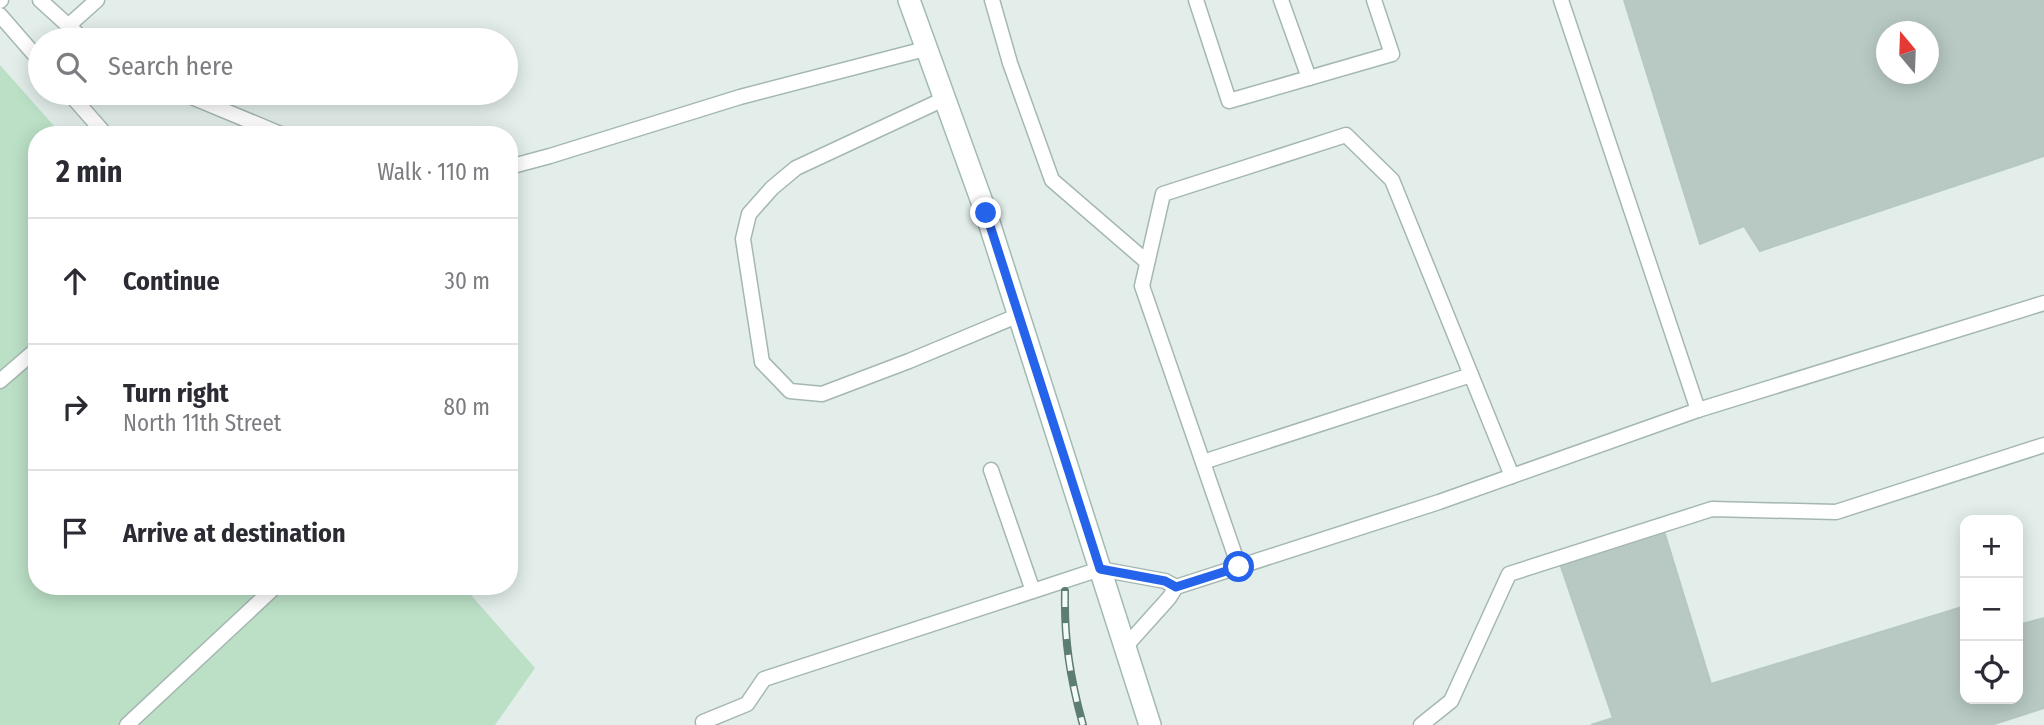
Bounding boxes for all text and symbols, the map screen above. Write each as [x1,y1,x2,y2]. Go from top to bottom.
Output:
north arrow [1876,21,1939,84]
search box [28,28,518,105]
icon: search [52,48,90,86]
text: Search here [108,51,233,82]
text: 2 min [56,154,123,190]
text: Walk · 110 m [377,158,490,186]
route end [970,197,1001,228]
icon: ahead [56,262,94,300]
text: Continue [123,266,220,297]
text: 30 m [445,267,490,295]
text: Turn right [123,378,229,409]
icon: right [56,388,94,426]
text: 80 m [443,393,490,421]
text: North 11th Street [123,409,281,437]
icon: arrive [56,514,94,552]
map controls [1960,515,2023,704]
button: + [1960,515,2023,578]
text: Arrive at destination [123,518,346,549]
route start [1223,551,1254,582]
button: − [1960,578,2023,641]
button: locate [1960,641,2023,704]

